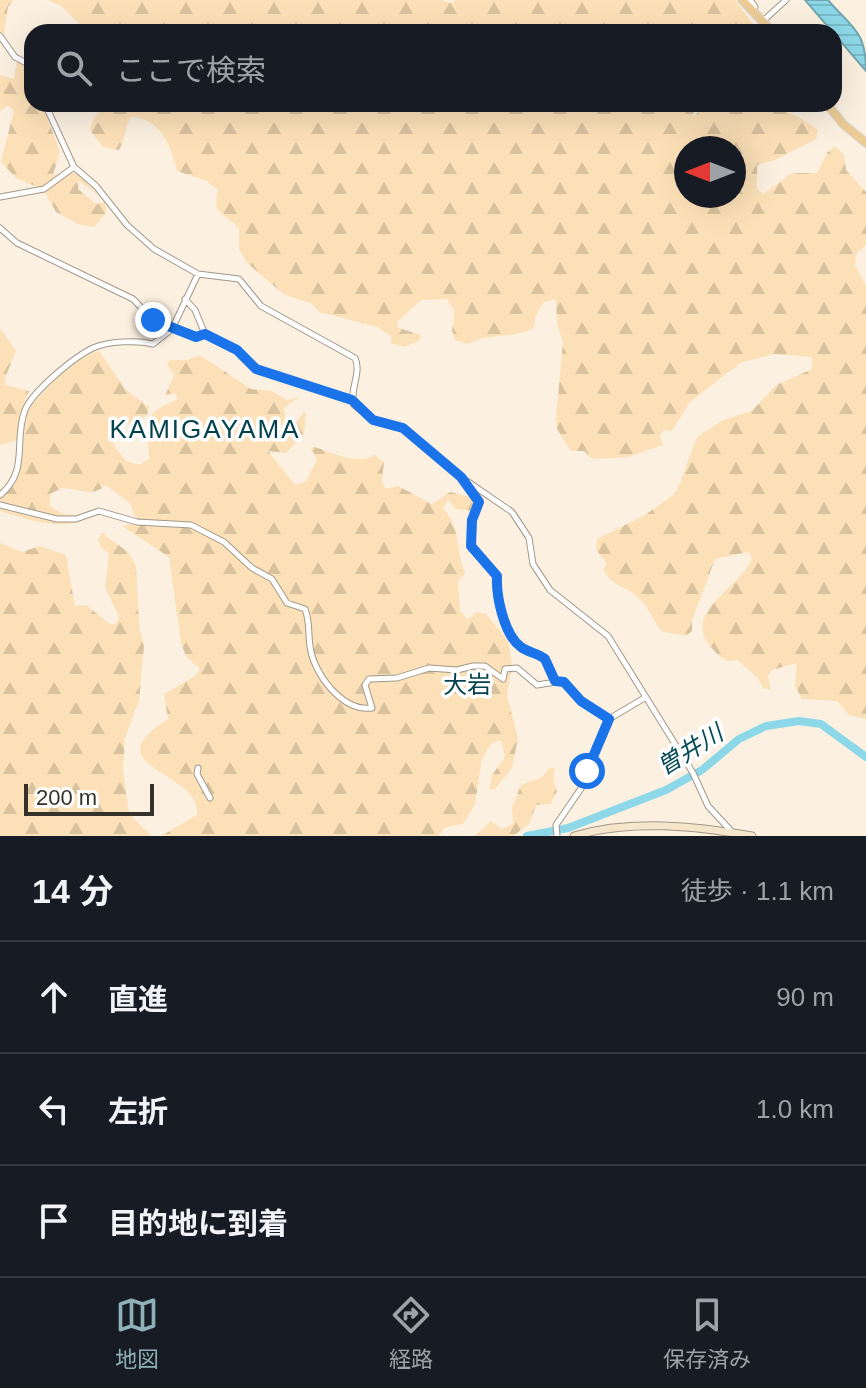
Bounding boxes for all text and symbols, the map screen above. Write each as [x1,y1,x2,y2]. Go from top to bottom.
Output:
search box [24,24,842,112]
icon: search [52,46,96,90]
text: ここで検索 [116,54,266,87]
north arrow [674,136,746,208]
route end [135,302,171,338]
district label: KAMIGAYAMA [110,414,300,444]
district label: 大岩 [443,671,491,698]
water label: 曽井川 [652,717,730,780]
route start [569,753,605,789]
scale bar [24,780,154,816]
text: 200 m [36,785,97,810]
text: 14 分 [32,872,113,910]
text: 徒歩 · 1.1 km [681,876,834,906]
icon: ahead [32,975,76,1019]
text: 90 m [776,982,834,1012]
text: 直進 [108,983,168,1016]
icon: left [32,1087,76,1131]
text: 1.0 km [756,1094,834,1124]
text: 左折 [108,1095,168,1128]
icon: arrive [32,1199,76,1243]
text: 目的地に到着 [108,1207,288,1240]
tab: 地図 [115,1293,159,1373]
tab: 経路 [389,1293,433,1373]
tab: 保存済み [663,1293,751,1373]

